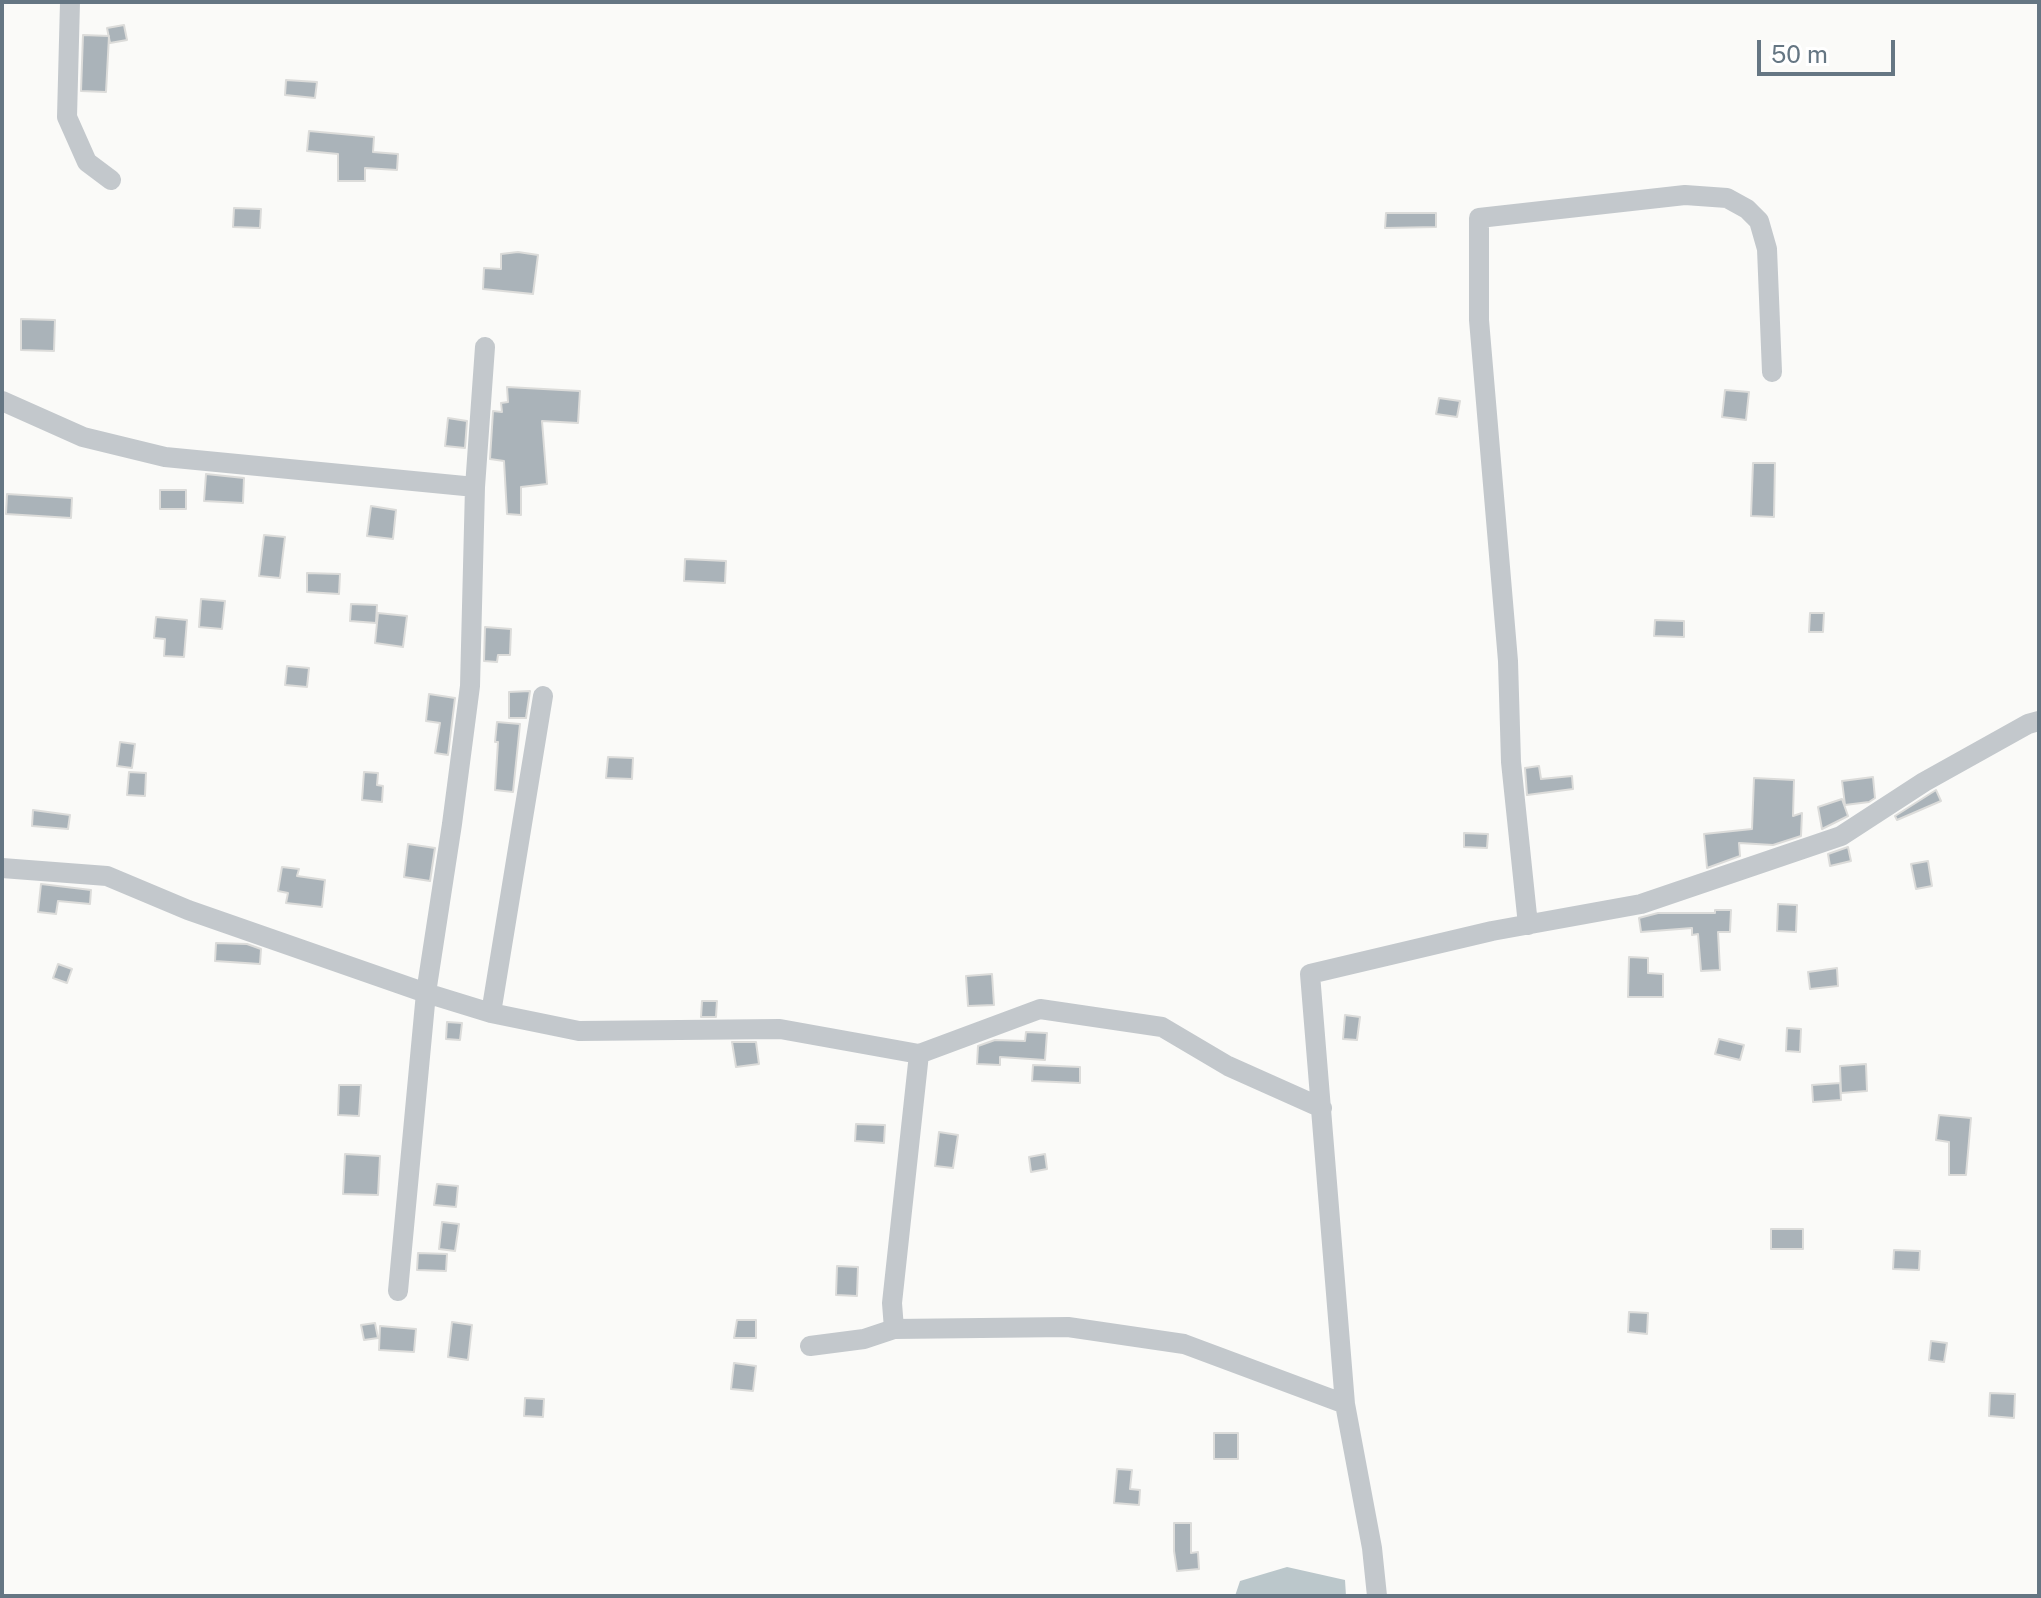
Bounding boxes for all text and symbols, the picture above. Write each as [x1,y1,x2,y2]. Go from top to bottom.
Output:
scale bar [1761,24,1899,74]
text: 50 m [1771,40,1828,68]

